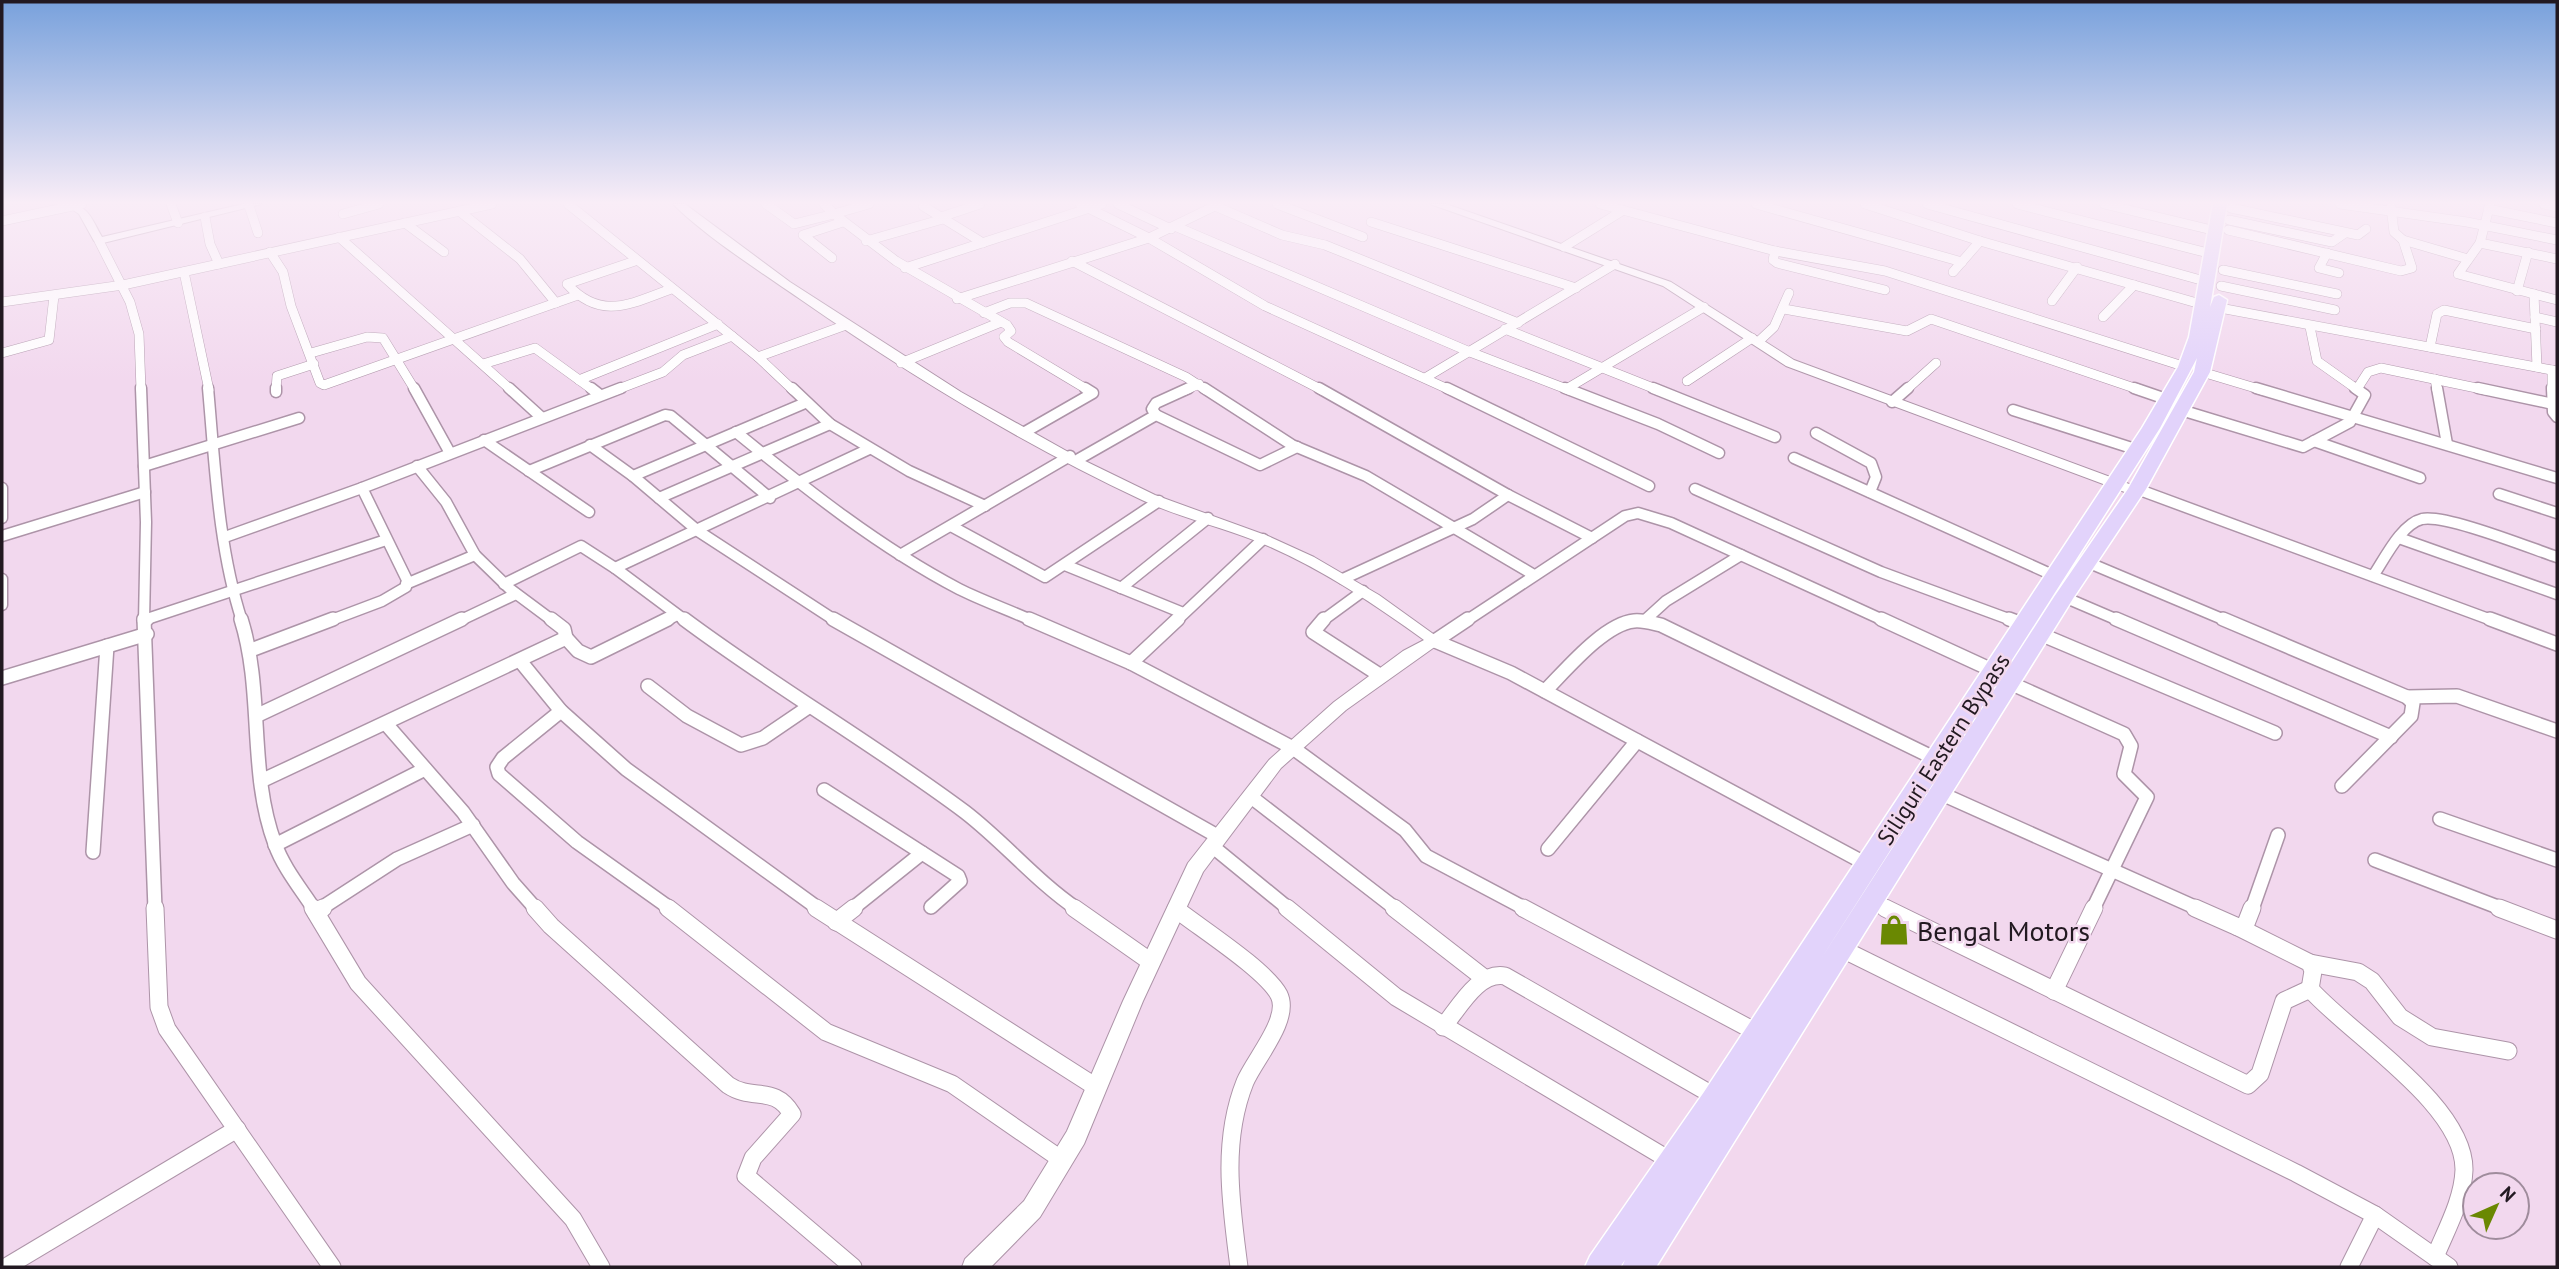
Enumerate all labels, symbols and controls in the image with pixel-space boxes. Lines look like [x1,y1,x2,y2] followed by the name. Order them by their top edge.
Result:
[1870,648,2016,850] street label: Siliguri Eastern Bypass
[1917,912,2090,949] place label: Bengal Motors
[1877,913,1911,947] shop icon: Bengal Motors
[2461,1171,2531,1241] north arrow
[2495,1181,2521,1207] text: N

